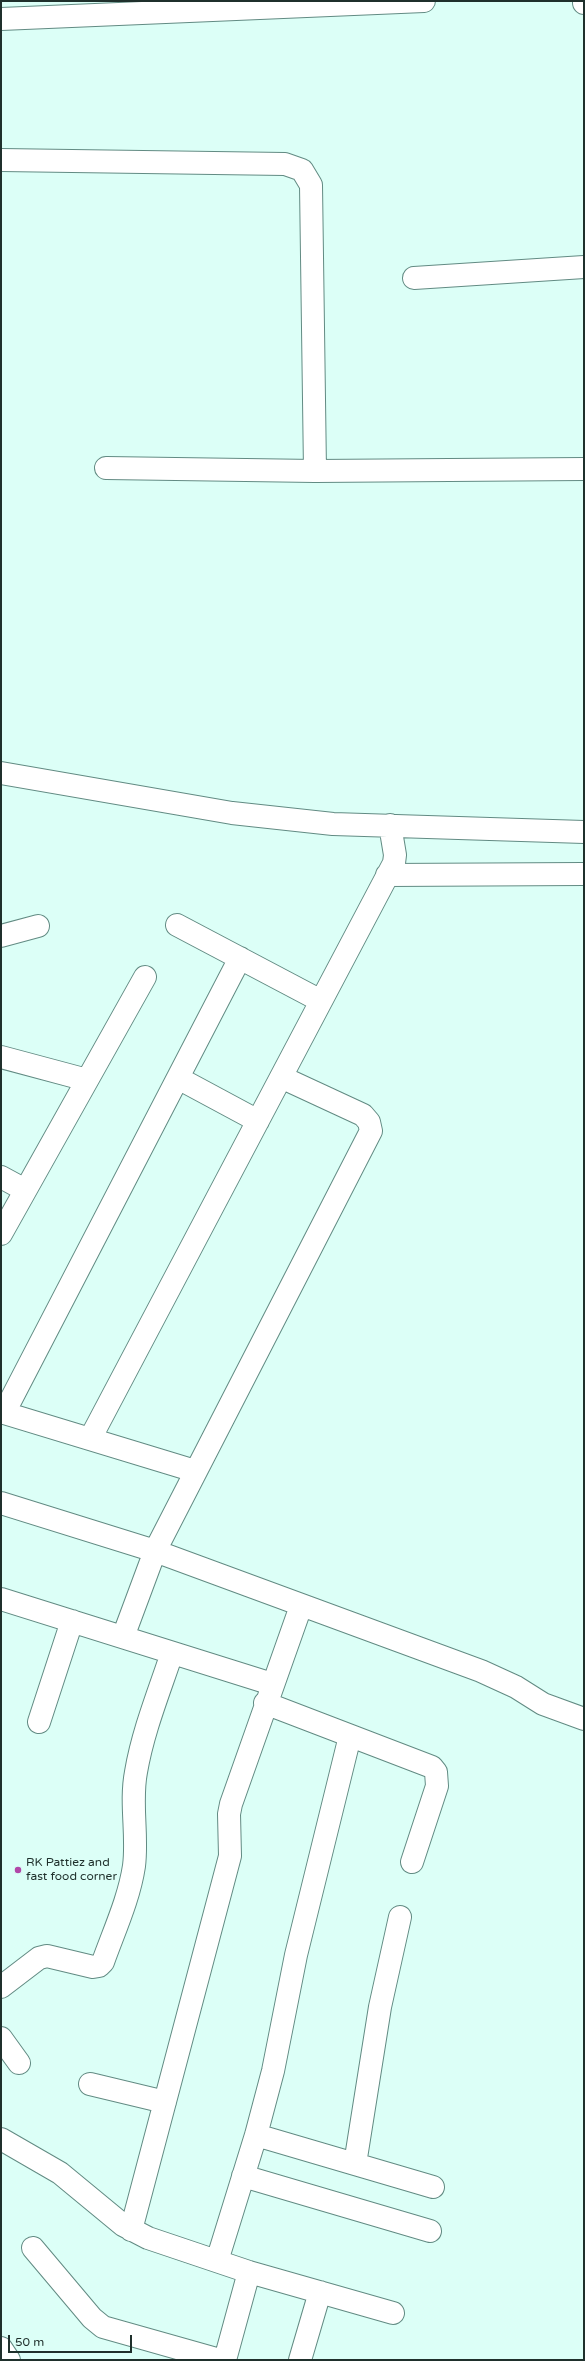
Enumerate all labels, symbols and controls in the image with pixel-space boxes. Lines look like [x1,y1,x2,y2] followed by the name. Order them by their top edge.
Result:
[26,1856,117,1884] place label: RK Pattiez and fast food corner
[13,1865,23,1875] marker: RK Pattiez and fast food corner
[10,2327,134,2353] scale bar
[15,2335,44,2349] text: 50 m

